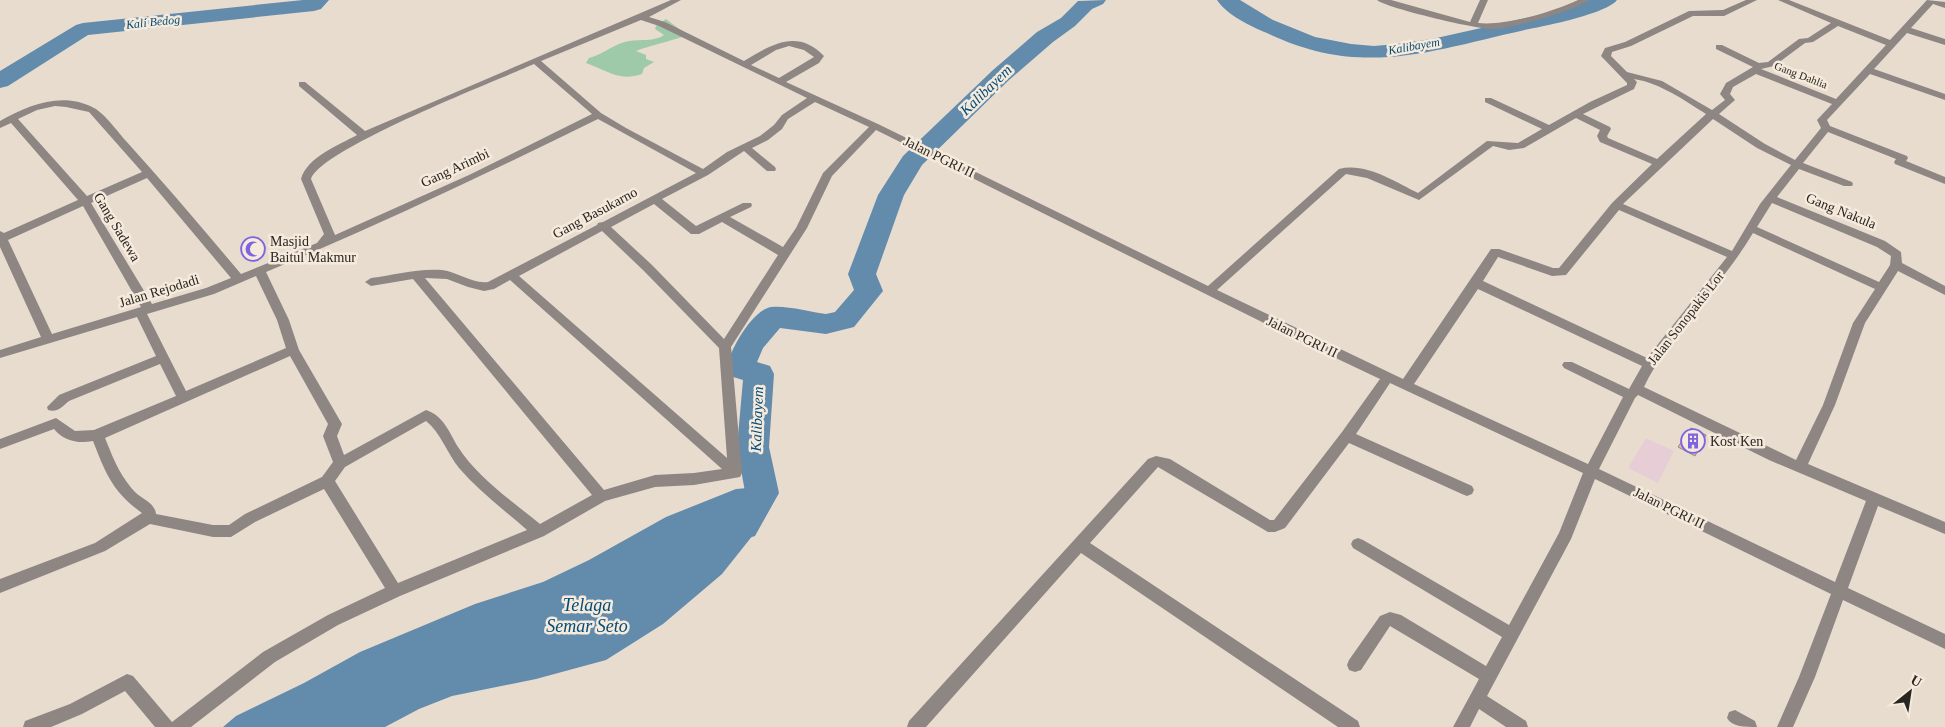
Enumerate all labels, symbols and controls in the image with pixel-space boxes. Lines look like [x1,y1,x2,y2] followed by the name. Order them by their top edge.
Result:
[124,12,181,32] water label: Kali Bedog
[1386,35,1441,58] water label: Kalibayem
[1773,59,1829,91] street label: Gang Dahlia
[956,62,1015,119] water label: Kalibayem
[901,133,977,181] street label: Jalan PGRI II
[419,146,492,190] street label: Gang Arimbi
[550,184,640,242] street label: Gang Basukarno
[91,190,144,265] street label: Gang Sadewa
[1804,190,1879,232] street label: Gang Nakula
[270,234,356,265] place label: Masjid Baitul Makmur
[240,236,266,262] mosque icon: Masjid Baitul Makmur
[1645,268,1727,368] street label: Jalan Sonopakis Lor
[117,272,201,310] street label: Jalan Rejodadi
[1264,313,1340,361] street label: Jalan PGRI II
[748,386,766,453] water label: Kalibayem
[1680,428,1706,454] building icon: Kost Ken
[1710,434,1763,449] place label: Kost Ken
[1631,484,1707,532] street label: Jalan PGRI II
[546,595,628,636] water label: Telaga Semar Seto
[1885,667,1935,717] north arrow
[1908,672,1924,690] text: U

